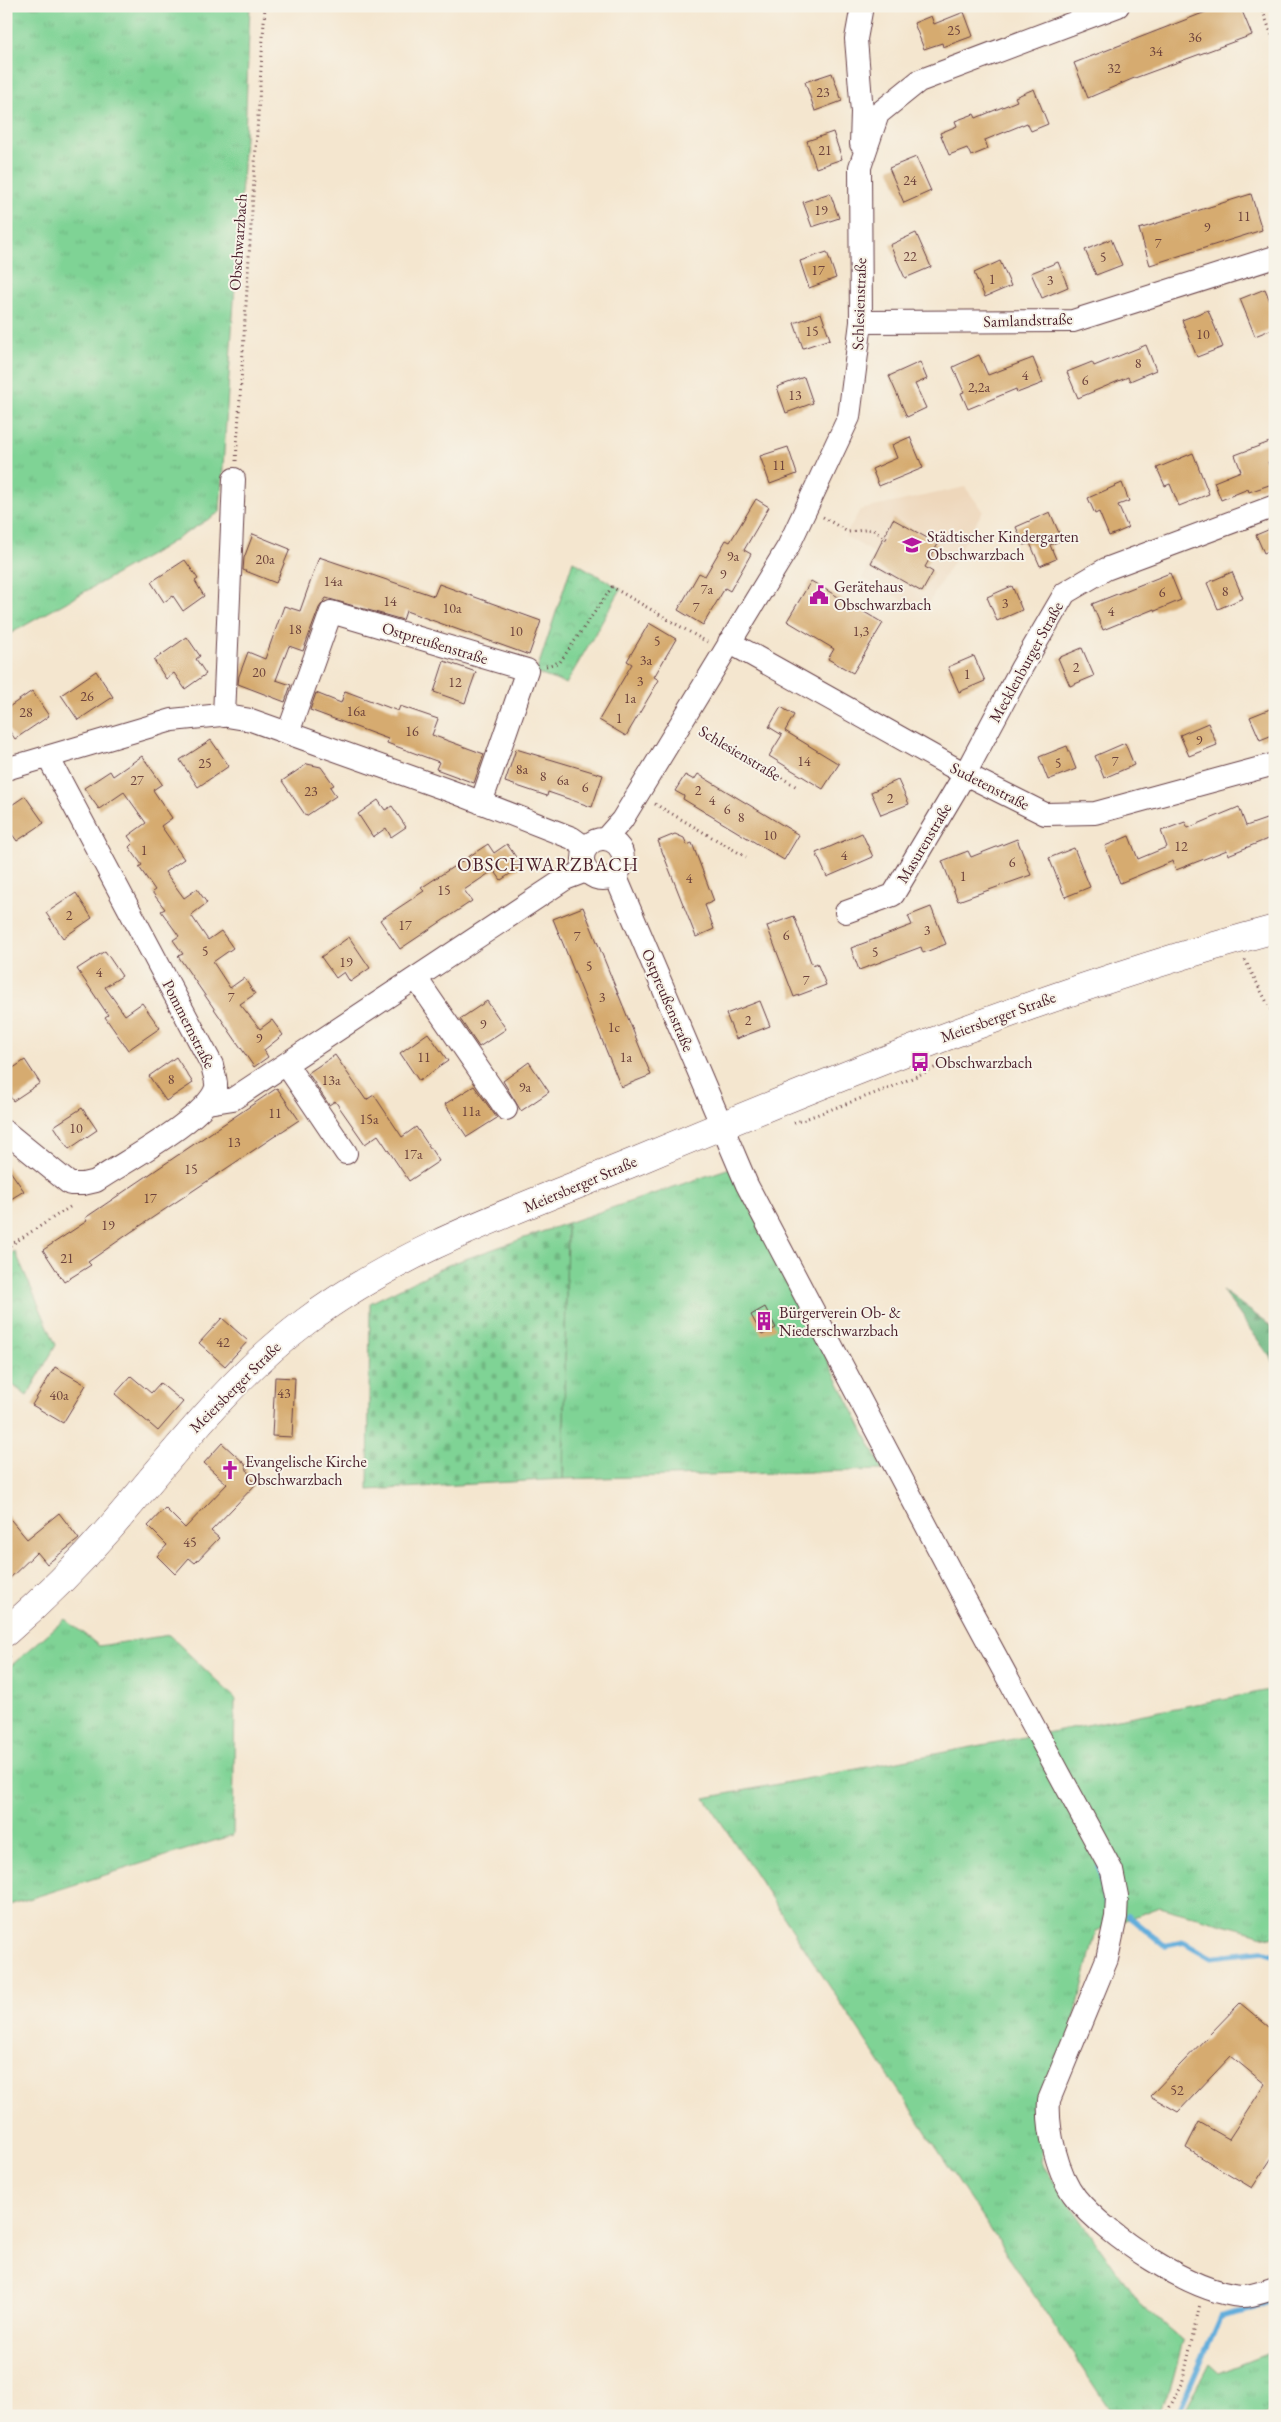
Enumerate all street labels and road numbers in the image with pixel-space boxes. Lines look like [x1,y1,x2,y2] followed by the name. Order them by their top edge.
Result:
[224,193,252,291] street label: Obschwarzbach
[847,258,871,350] street label: Schlesienstraße
[983,308,1073,332] street label: Samlandstraße
[984,598,1068,726] street label: Mecklenburger Straße
[379,617,491,669] street label: Ostpreußenstraße
[695,720,785,786] street label: Schlesienstraße
[947,757,1033,815] street label: Sudetenstraße
[892,799,956,887] street label: Masurenstraße
[637,945,699,1055] street label: Ostpreußenstraße
[158,976,220,1072] street label: Pommernstraße
[938,986,1058,1048] street label: Meiersberger Straße
[520,1151,640,1217] street label: Meiersberger Straße
[185,1337,285,1437] street label: Meiersberger Straße

